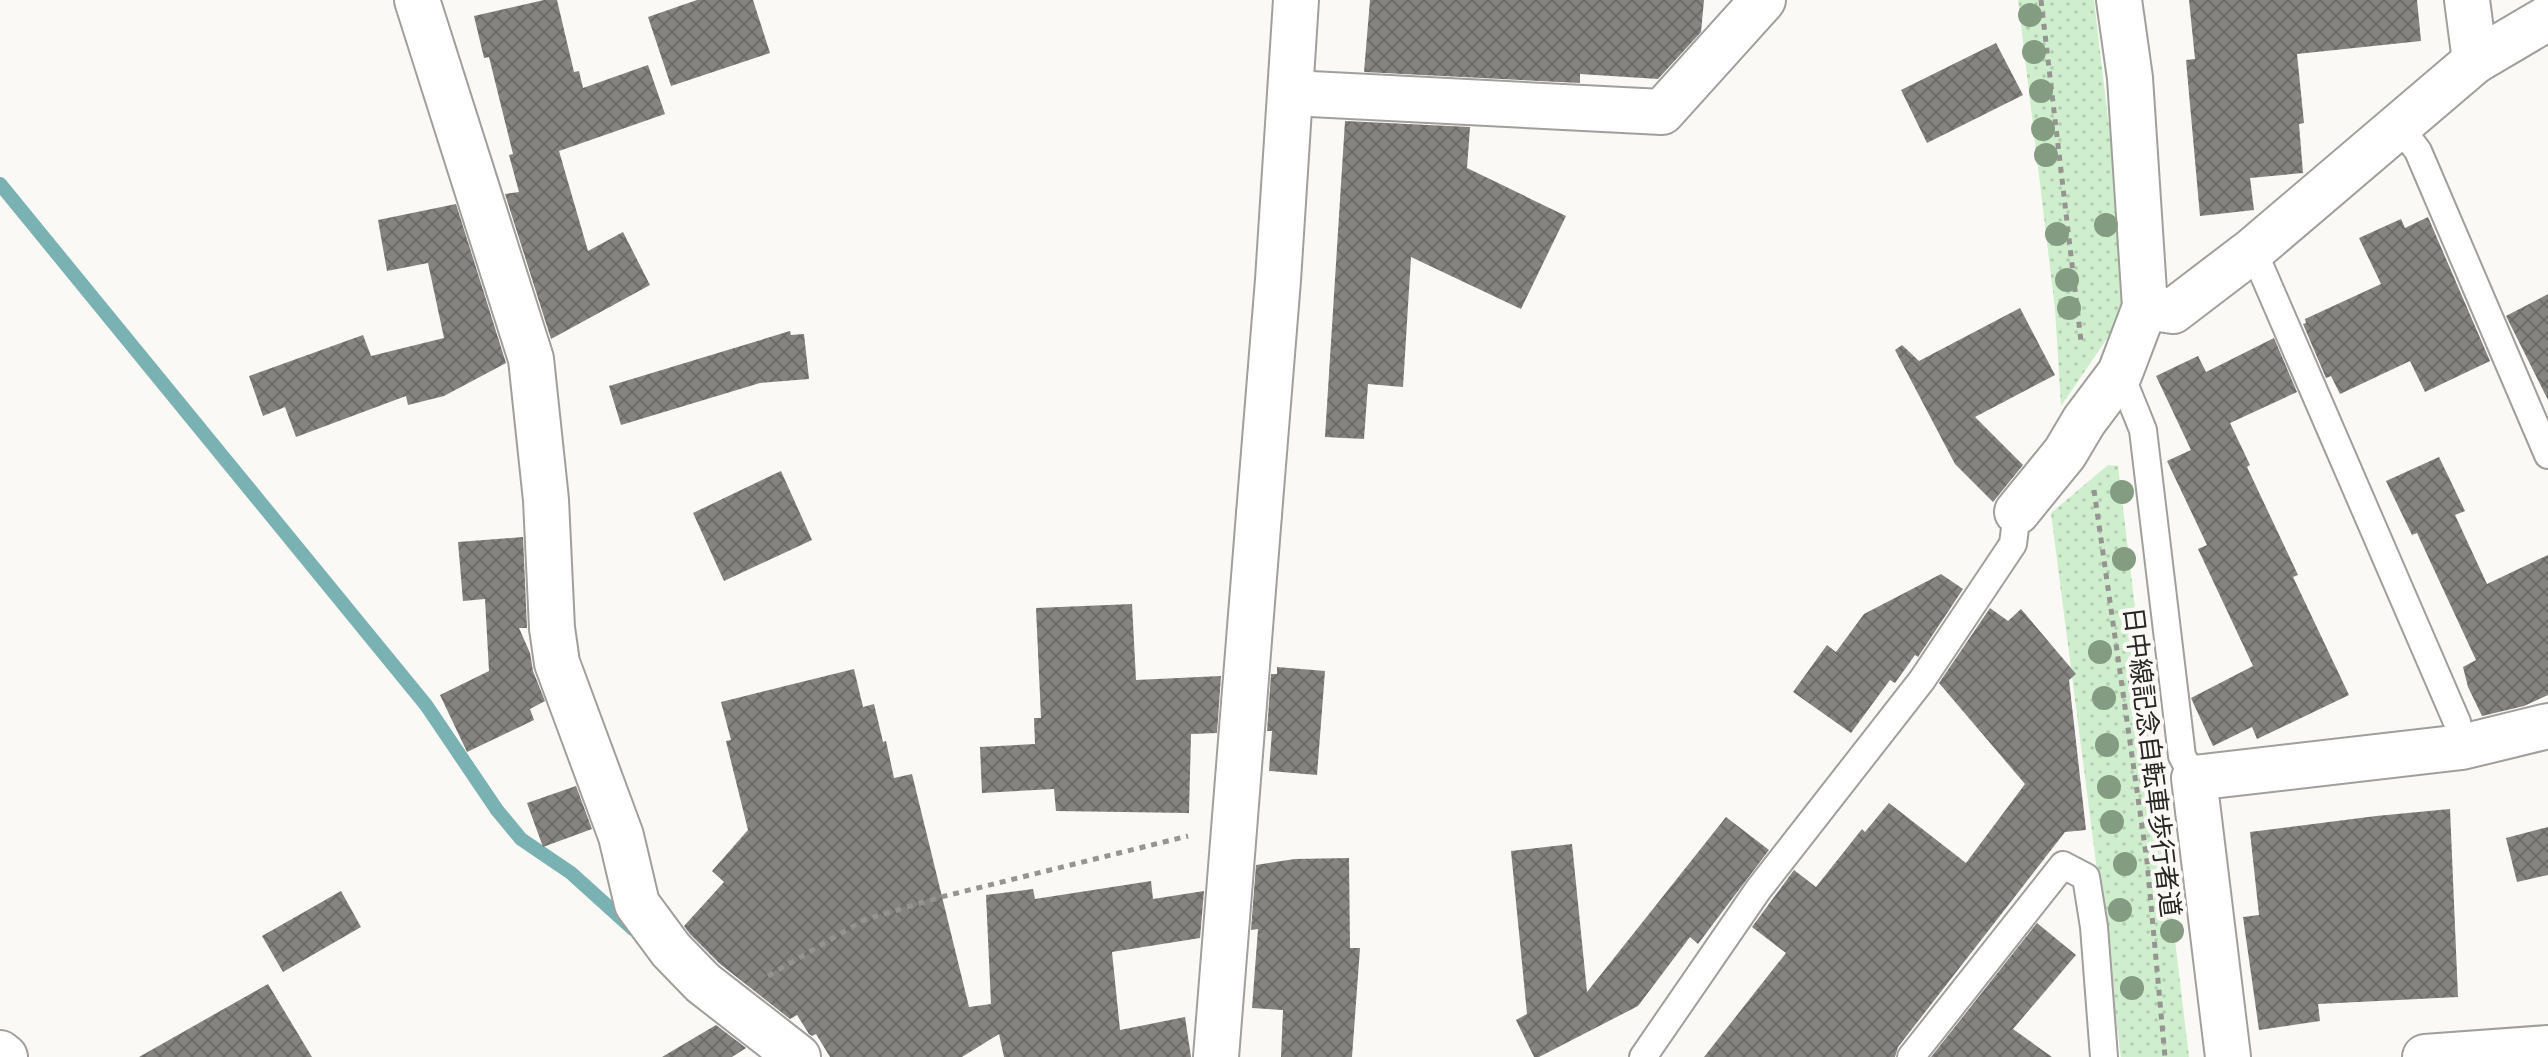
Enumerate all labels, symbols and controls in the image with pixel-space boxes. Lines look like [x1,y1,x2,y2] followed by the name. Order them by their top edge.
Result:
[2117,605,2187,919] street label: 日中線記念自転車歩行者道

